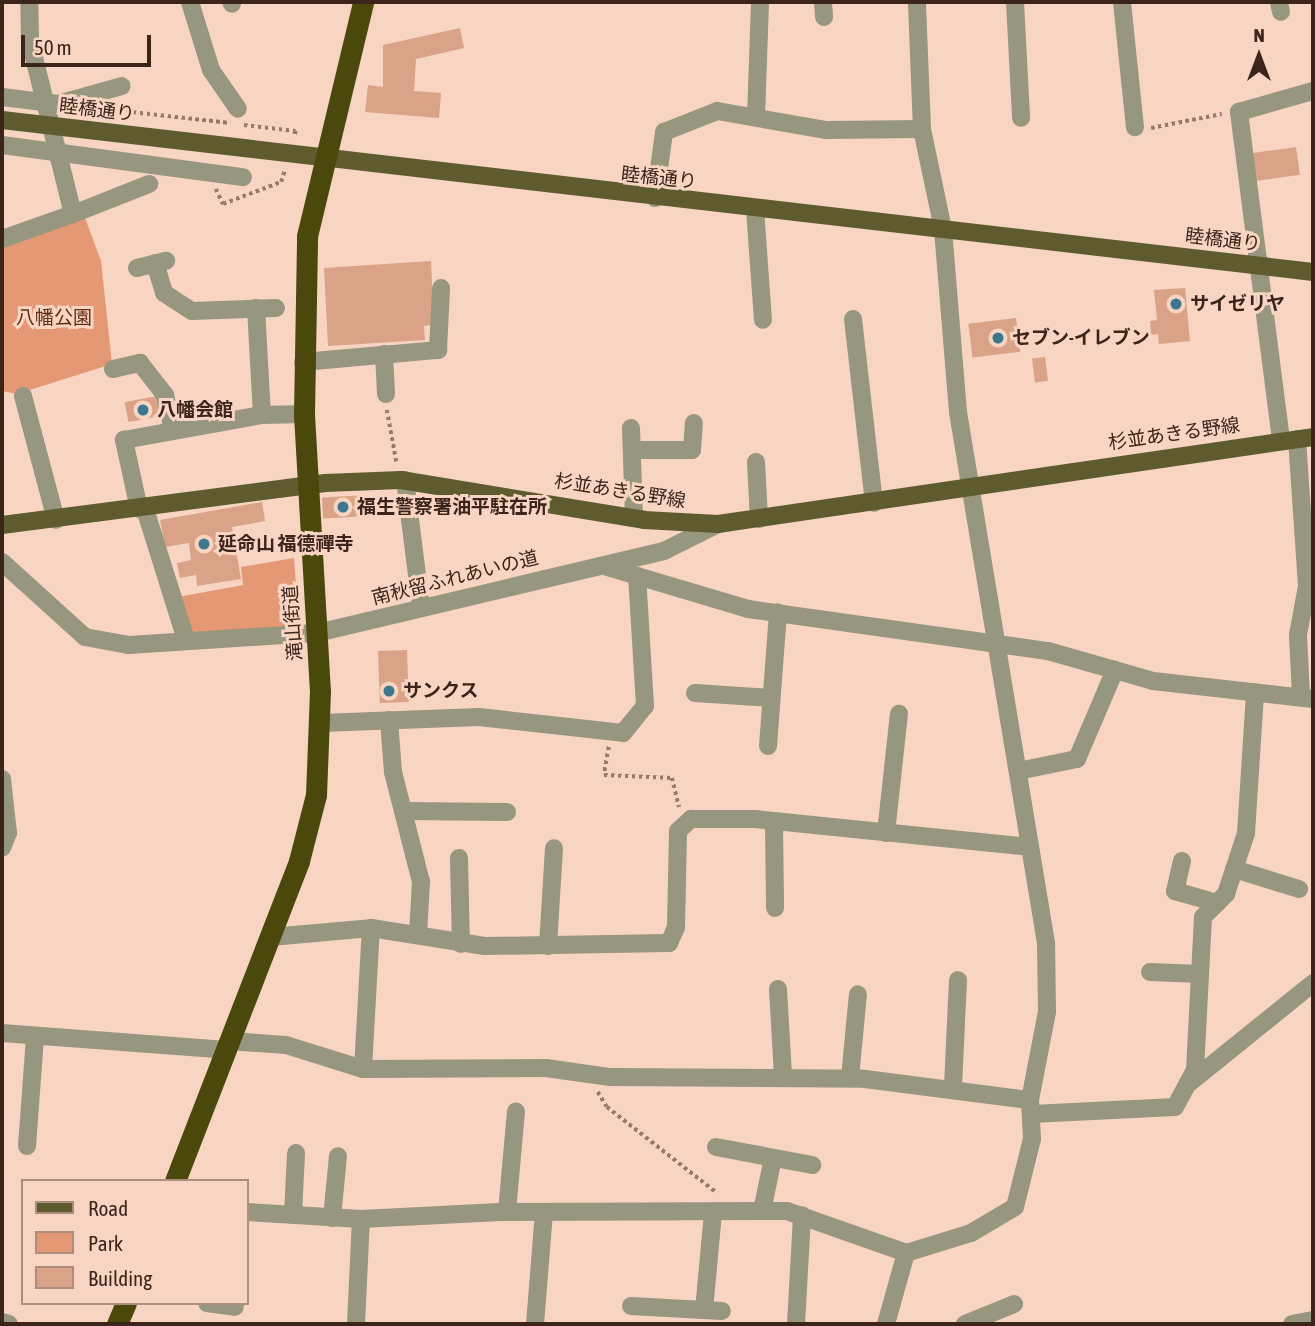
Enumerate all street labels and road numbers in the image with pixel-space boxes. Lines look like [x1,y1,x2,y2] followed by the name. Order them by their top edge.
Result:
[58,94,136,126] street label: 睦橋通り
[620,163,698,193] street label: 睦橋通り
[1184,224,1262,256] street label: 睦橋通り
[1107,413,1241,455] street label: 杉並あきる野線
[553,469,687,513] street label: 杉並あきる野線
[369,546,541,610] street label: 南秋留ふれあいの道
[279,584,307,662] street label: 滝山街道

